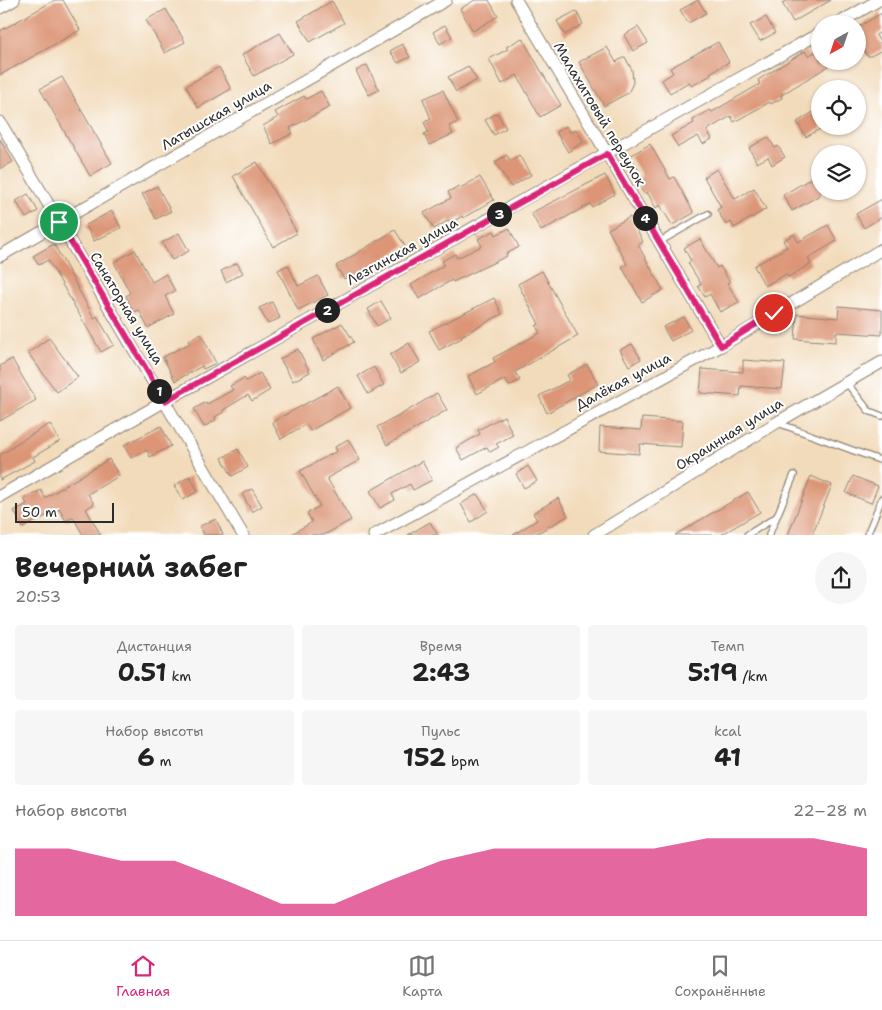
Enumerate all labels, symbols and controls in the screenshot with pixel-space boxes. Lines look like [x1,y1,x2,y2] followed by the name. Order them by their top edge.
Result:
[811,15,866,70] north arrow
[811,15,866,200] map controls
[550,39,650,190] street label: Малахитовый переулок
[158,76,275,154] street label: Латышская улица
[811,80,866,135] button: locate
[811,145,866,200] button: layers
[38,201,80,243] pin
[486,202,512,226] pin: 3
[495,205,504,223] text: 3
[632,206,658,230] pin: 4
[45,208,73,236] icon: arrive
[641,209,650,227] text: 4
[343,213,461,289] street label: Лезгинская улица
[86,248,168,368] street label: Санаторная улица
[753,292,795,334] pin
[314,298,340,322] pin: 2
[760,299,788,327] icon: check
[323,301,332,319] text: 2
[572,348,674,414] street label: Далёкая улица
[146,378,172,404] pin: 1
[156,382,163,400] text: 1
[672,394,786,474] street label: Окраинная улица
[15,500,114,523] scale bar
[22,503,57,521] text: 50 m
[15,548,247,586] text: Вечерний забег
[815,552,867,604] button: share
[15,586,61,607] text: 20:53
[117,637,192,655] text: Дистанция
[420,637,462,655] text: Время
[711,637,745,655] text: Темп
[117,655,167,689] text: 0.51
[412,655,470,689] text: 2:43
[688,655,738,689] text: 5:19
[167,667,191,685] text: km
[738,667,768,685] text: /km
[105,722,203,740] text: Набор высоты
[421,722,461,740] text: Пульс
[714,722,741,740] text: kcal
[137,740,155,774] text: 6
[403,740,446,774] text: 152
[714,740,741,774] text: 41
[155,752,172,770] text: m
[446,752,479,770] text: bpm
[15,800,127,821] text: Набор высоты
[793,800,867,821] text: 22–28 m
[116,952,170,1000] tab: Главная
[402,952,442,1000] tab: Карта
[674,952,766,1000] tab: Сохранённые

